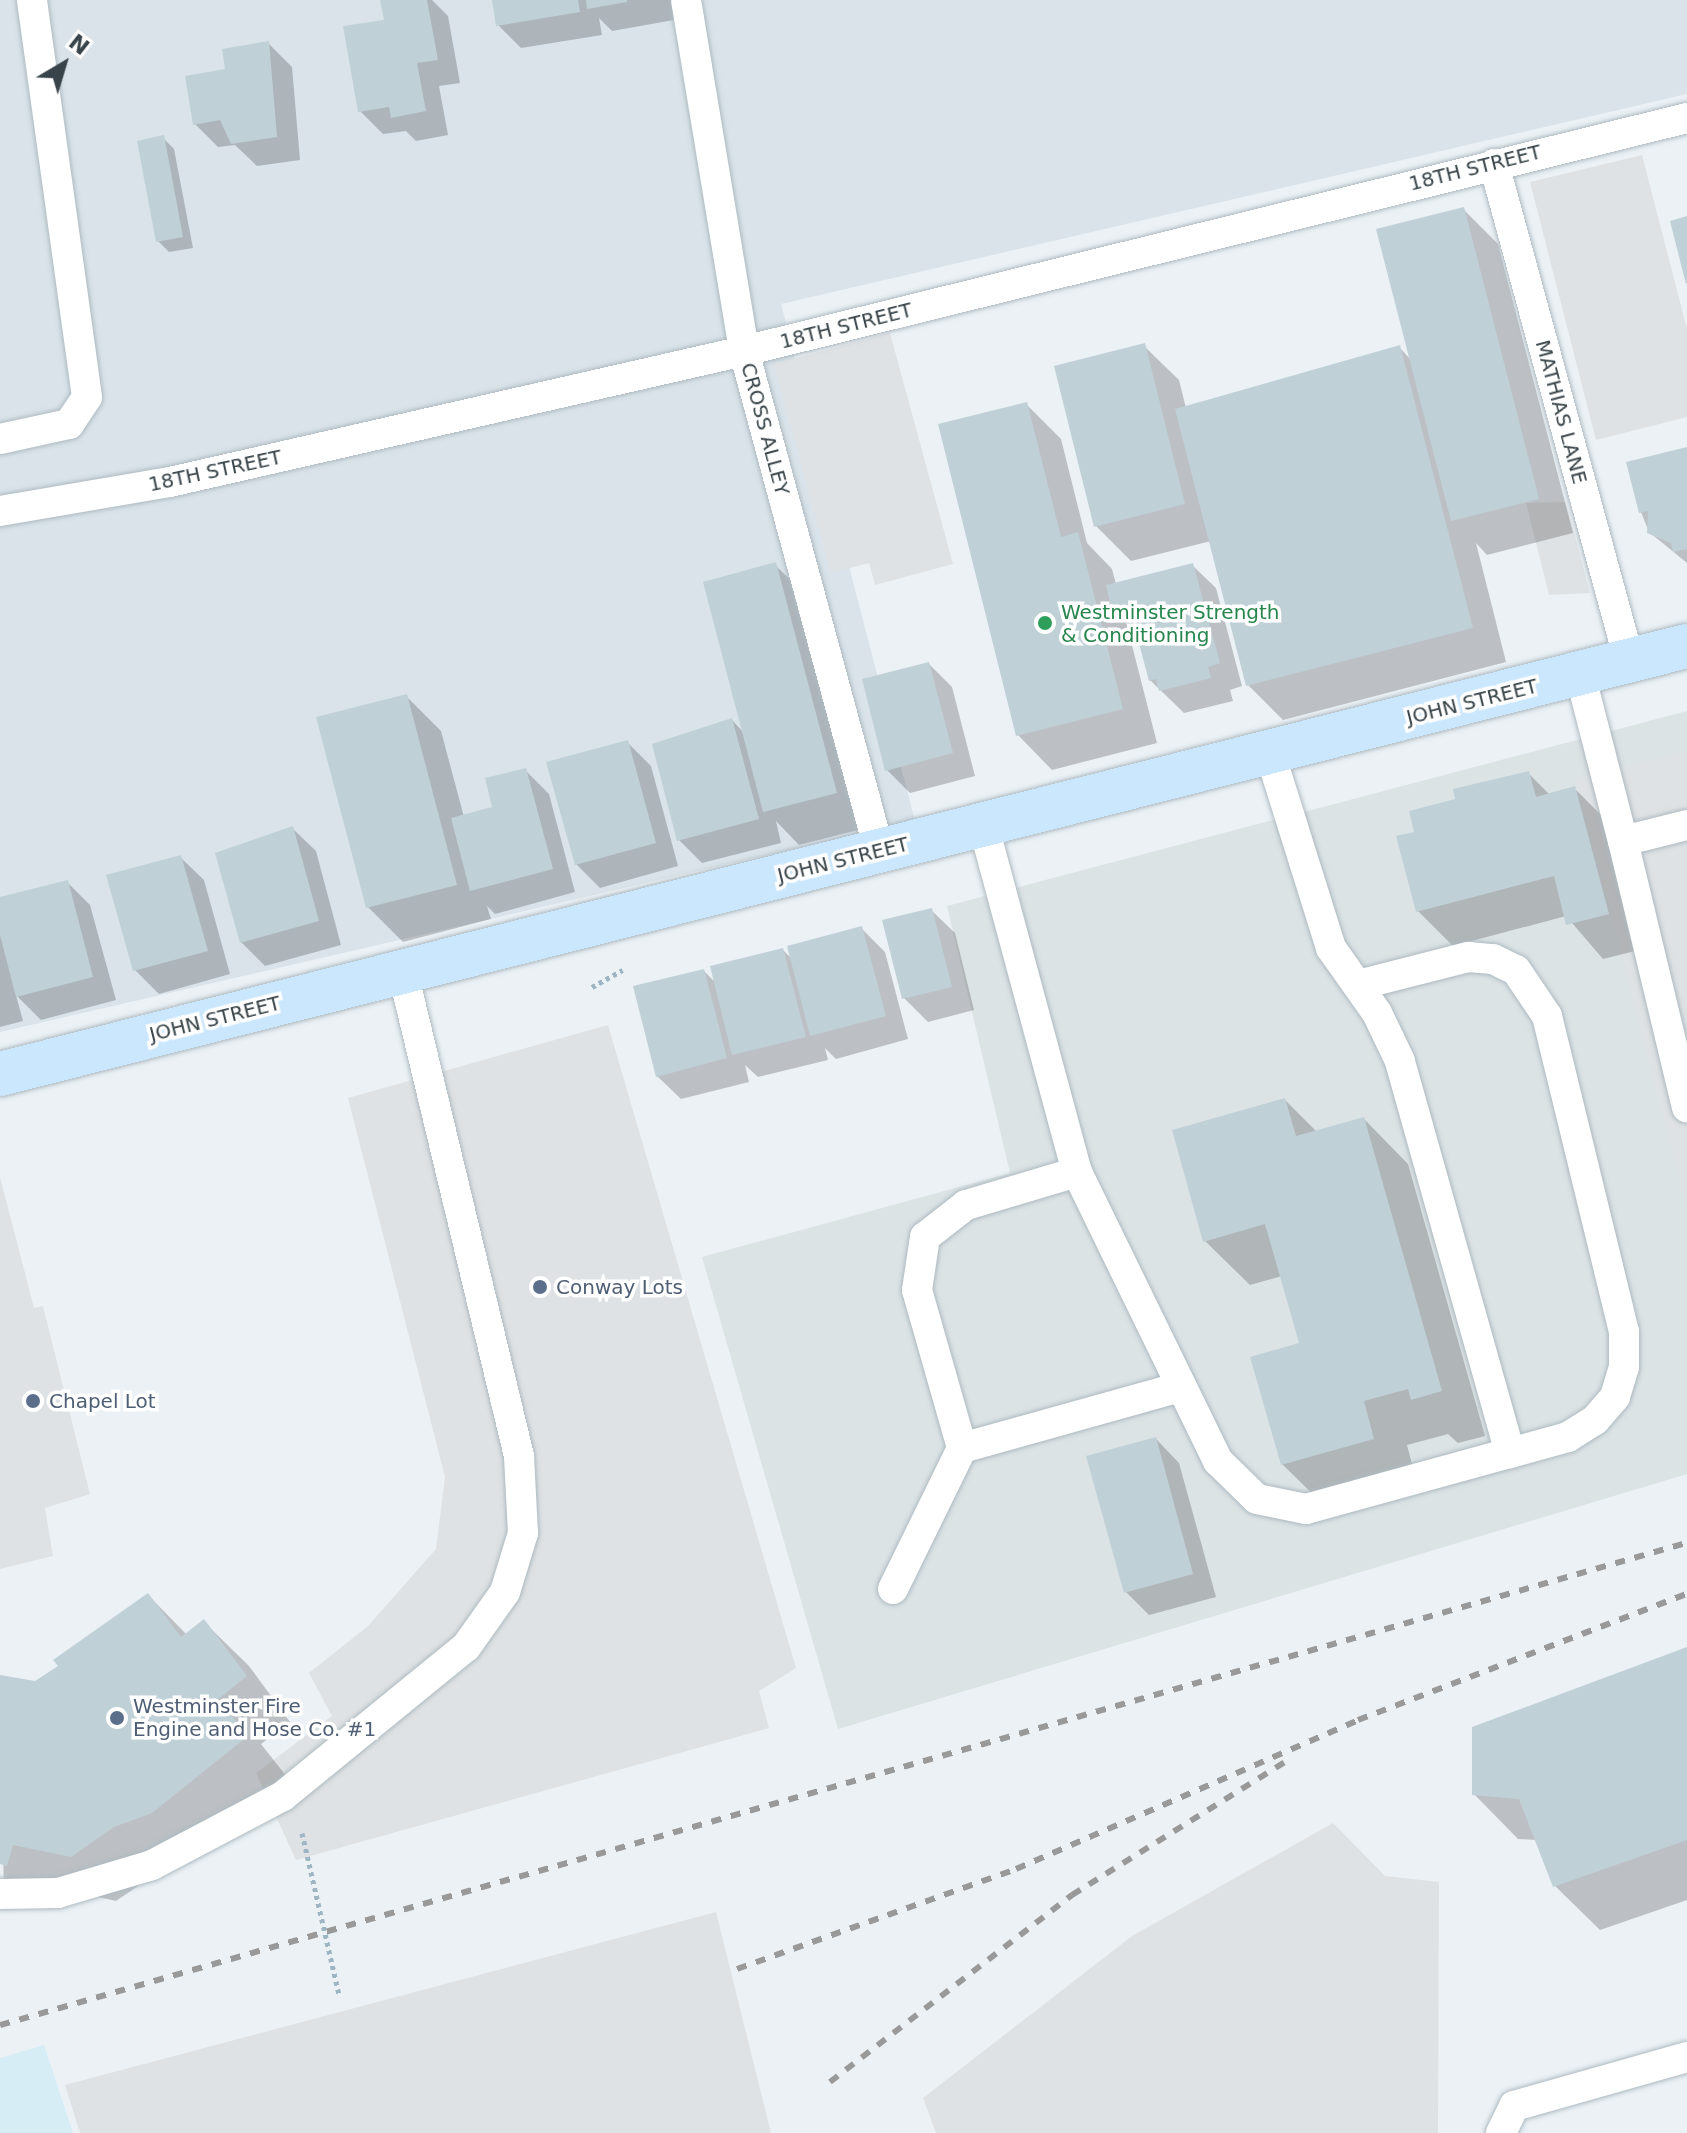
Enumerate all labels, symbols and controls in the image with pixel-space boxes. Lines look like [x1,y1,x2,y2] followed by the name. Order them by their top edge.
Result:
[24,24,104,104] north arrow
[64,29,94,60] text: N
[1406,140,1544,196] street label: 18TH STREET
[777,298,915,354] street label: 18TH STREET
[1530,337,1592,487] street label: MATHIAS LANE
[736,360,794,498] street label: CROSS ALLEY
[146,445,284,497] street label: 18TH STREET
[1061,600,1280,647] place label: Westminster Strength & Conditioning
[1036,614,1054,632] marker: Westminster Strength & Conditioning
[1404,674,1540,730] street label: JOHN STREET
[775,832,911,888] street label: JOHN STREET
[147,991,283,1047] street label: JOHN STREET
[556,1275,683,1299] place label: Conway Lots
[531,1278,549,1296] marker: Conway Lots
[49,1389,156,1413] place label: Chapel Lot
[24,1392,42,1410] marker: Chapel Lot
[133,1694,376,1741] place label: Westminster Fire Engine and Hose Co. #1
[108,1709,126,1727] marker: Westminster Fire Engine and Hose Co. #1

